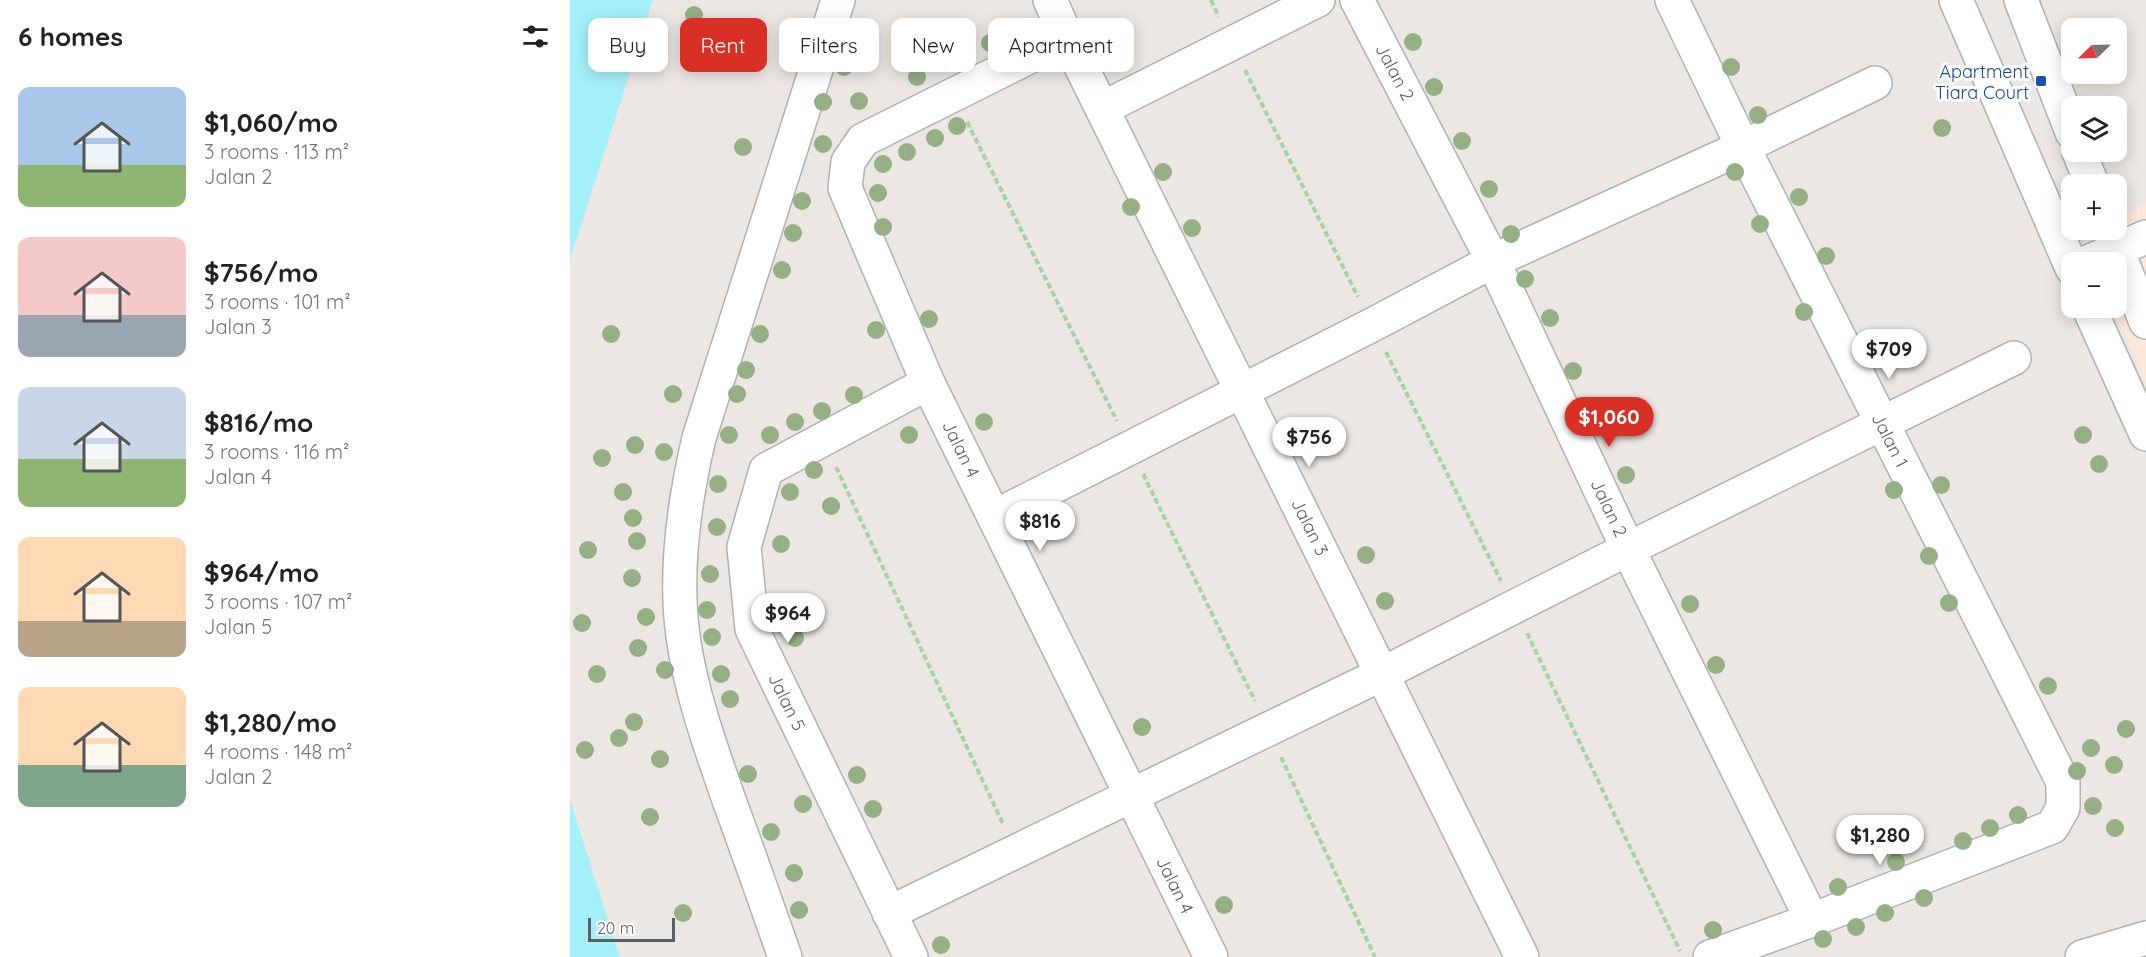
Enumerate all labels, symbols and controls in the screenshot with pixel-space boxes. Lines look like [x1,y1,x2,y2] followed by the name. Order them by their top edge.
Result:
[588,18,668,72] chip: Buy
[680,18,767,72] chip: Rent
[779,18,879,72] chip: Filters
[891,18,976,72] chip: New
[988,18,1134,72] chip: Apartment
[2061,18,2127,84] north arrow
[2061,18,2127,318] map controls
[18,20,123,53] text: 6 homes
[519,20,552,53] icon: filters
[1370,39,1420,105] street label: Jalan 2
[1935,60,2029,104] place label: Apartment Tiara Court
[2034,74,2048,88] marker: Apartment Tiara Court
[2061,96,2127,162] button: layers
[204,106,338,139] text: $1,060/mo
[66,111,138,183] icon: home
[204,139,349,164] text: 3 rooms · 113 m²
[204,164,272,189] text: Jalan 2
[2061,174,2127,240] button: +
[2061,252,2127,318] button: −
[204,256,318,289] text: $756/mo
[66,261,138,333] icon: home
[204,289,351,314] text: 3 rooms · 101 m²
[204,314,272,339] text: Jalan 3
[1853,329,1925,380] pin: $709
[1866,336,1912,361] text: $709
[1560,397,1658,448] pin: $1,060
[1579,404,1639,429] text: $1,060
[204,406,313,439] text: $816/mo
[1867,409,1913,471] street label: Jalan 1
[66,411,138,483] icon: home
[937,417,985,481] street label: Jalan 4
[1273,417,1345,468] pin: $756
[1286,424,1332,449] text: $756
[204,439,349,464] text: 3 rooms · 116 m²
[204,464,272,489] text: Jalan 4
[1586,475,1632,541] street label: Jalan 2
[1286,495,1334,559] street label: Jalan 3
[1004,501,1076,552] pin: $816
[1019,508,1061,533] text: $816
[204,556,319,589] text: $964/mo
[66,561,138,633] icon: home
[204,589,352,614] text: 3 rooms · 107 m²
[752,593,824,644] pin: $964
[765,600,811,625] text: $964
[204,614,272,639] text: Jalan 5
[763,669,811,735] street label: Jalan 5
[204,706,337,739] text: $1,280/mo
[66,711,138,783] icon: home
[204,739,352,764] text: 4 rooms · 148 m²
[204,764,272,789] text: Jalan 2
[1831,815,1929,866] pin: $1,280
[1850,822,1910,847] text: $1,280
[1151,853,1199,917] street label: Jalan 4
[588,915,675,942] scale bar
[597,918,634,938] text: 20 m

